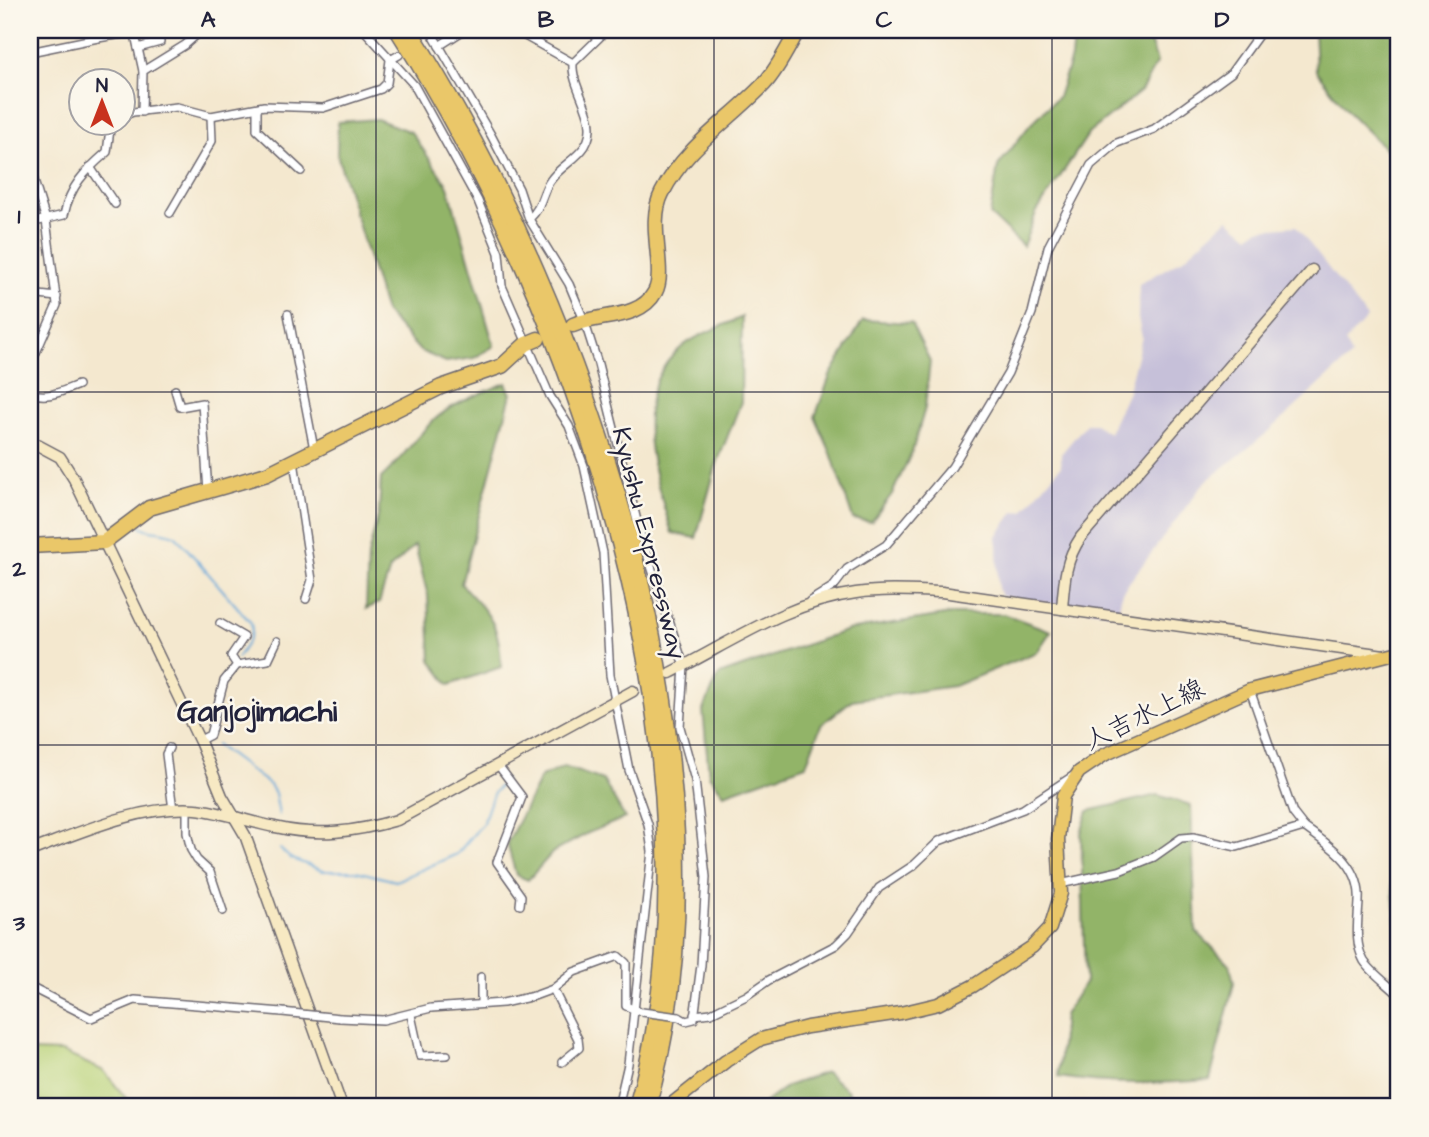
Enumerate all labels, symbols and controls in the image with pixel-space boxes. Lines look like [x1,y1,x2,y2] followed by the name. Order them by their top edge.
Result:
[201,4,216,36] text: A
[538,4,555,36] text: B
[876,4,893,36] text: C
[1215,4,1230,36] text: D
[66,66,136,136] north arrow
[96,73,108,100] text: N
[18,200,21,232] text: 1
[601,423,695,663] street label: Kyushu Expressway
[11,553,26,585] text: 2
[1078,670,1211,760] street label: 人吉水上線
[177,691,338,733] district label: Ganjojimachi
[12,907,25,939] text: 3

